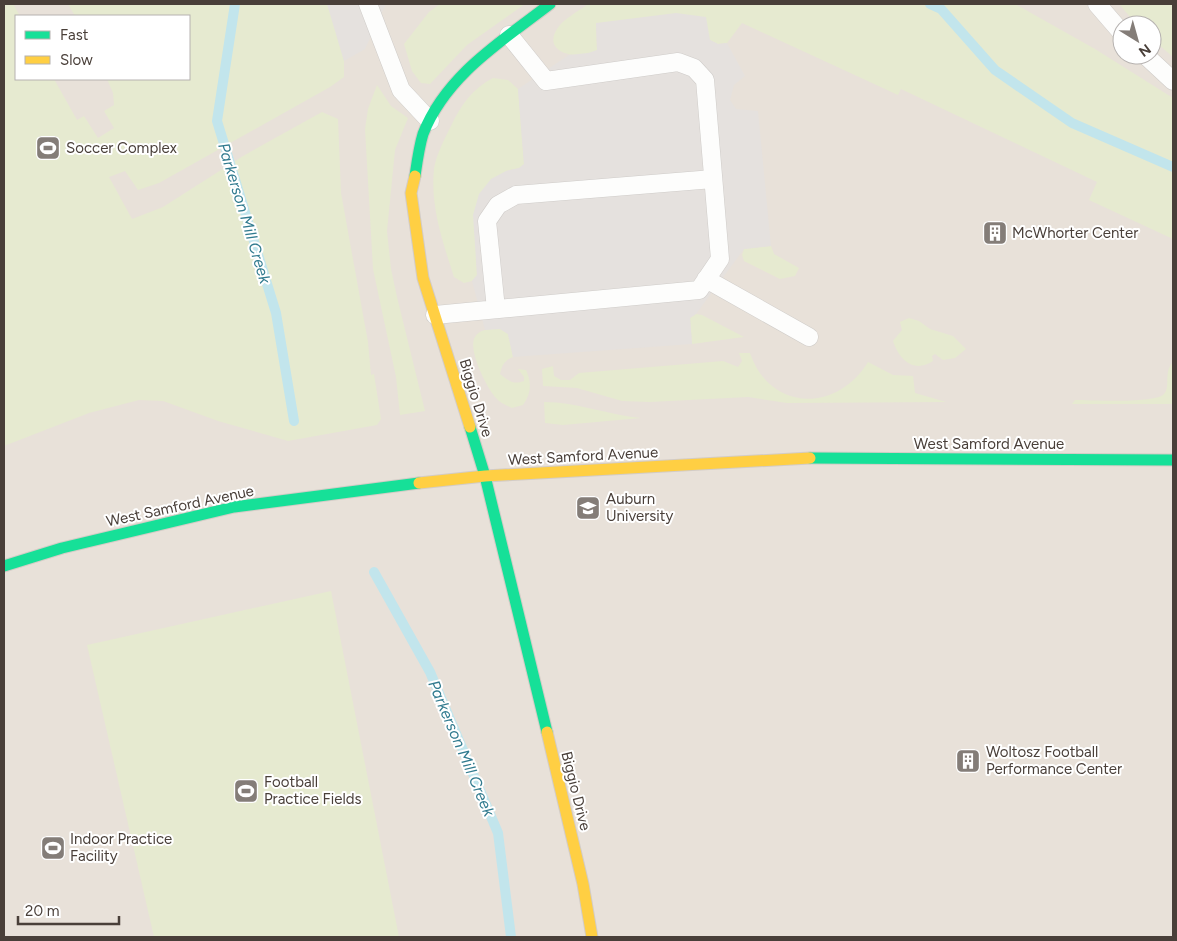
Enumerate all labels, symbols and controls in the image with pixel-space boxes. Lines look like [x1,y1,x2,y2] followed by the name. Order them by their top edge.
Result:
[15,15,190,80] legend
[1112,15,1162,65] north arrow
[60,26,89,44] text: Fast
[1135,40,1154,60] text: N
[60,51,93,69] text: Slow
[35,135,61,161] sports icon: Soccer Complex
[66,139,177,157] place label: Soccer Complex
[214,141,275,287] water label: Parkerson Mill Creek
[982,220,1008,246] building icon: McWhorter Center
[1012,224,1138,242] place label: McWhorter Center
[456,357,496,439] street label: Biggio Drive
[914,435,1064,453] street label: West Samford Avenue
[507,443,659,469] street label: West Samford Avenue
[105,482,255,530] street label: West Samford Avenue
[606,490,673,525] place label: Auburn University
[575,495,601,521] school or university icon: Auburn University
[424,677,499,820] water label: Parkerson Mill Creek
[986,743,1122,778] place label: Woltosz Football Performance Center
[955,748,981,774] building icon: Woltosz Football Performance Center
[557,750,595,832] street label: Biggio Drive
[264,773,362,808] place label: Football Practice Fields
[233,778,259,804] sports icon: Football Practice Fields
[70,830,172,865] place label: Indoor Practice Facility
[40,835,66,861] sports icon: Indoor Practice Facility
[18,894,119,926] scale bar
[25,902,59,920] text: 20 m

